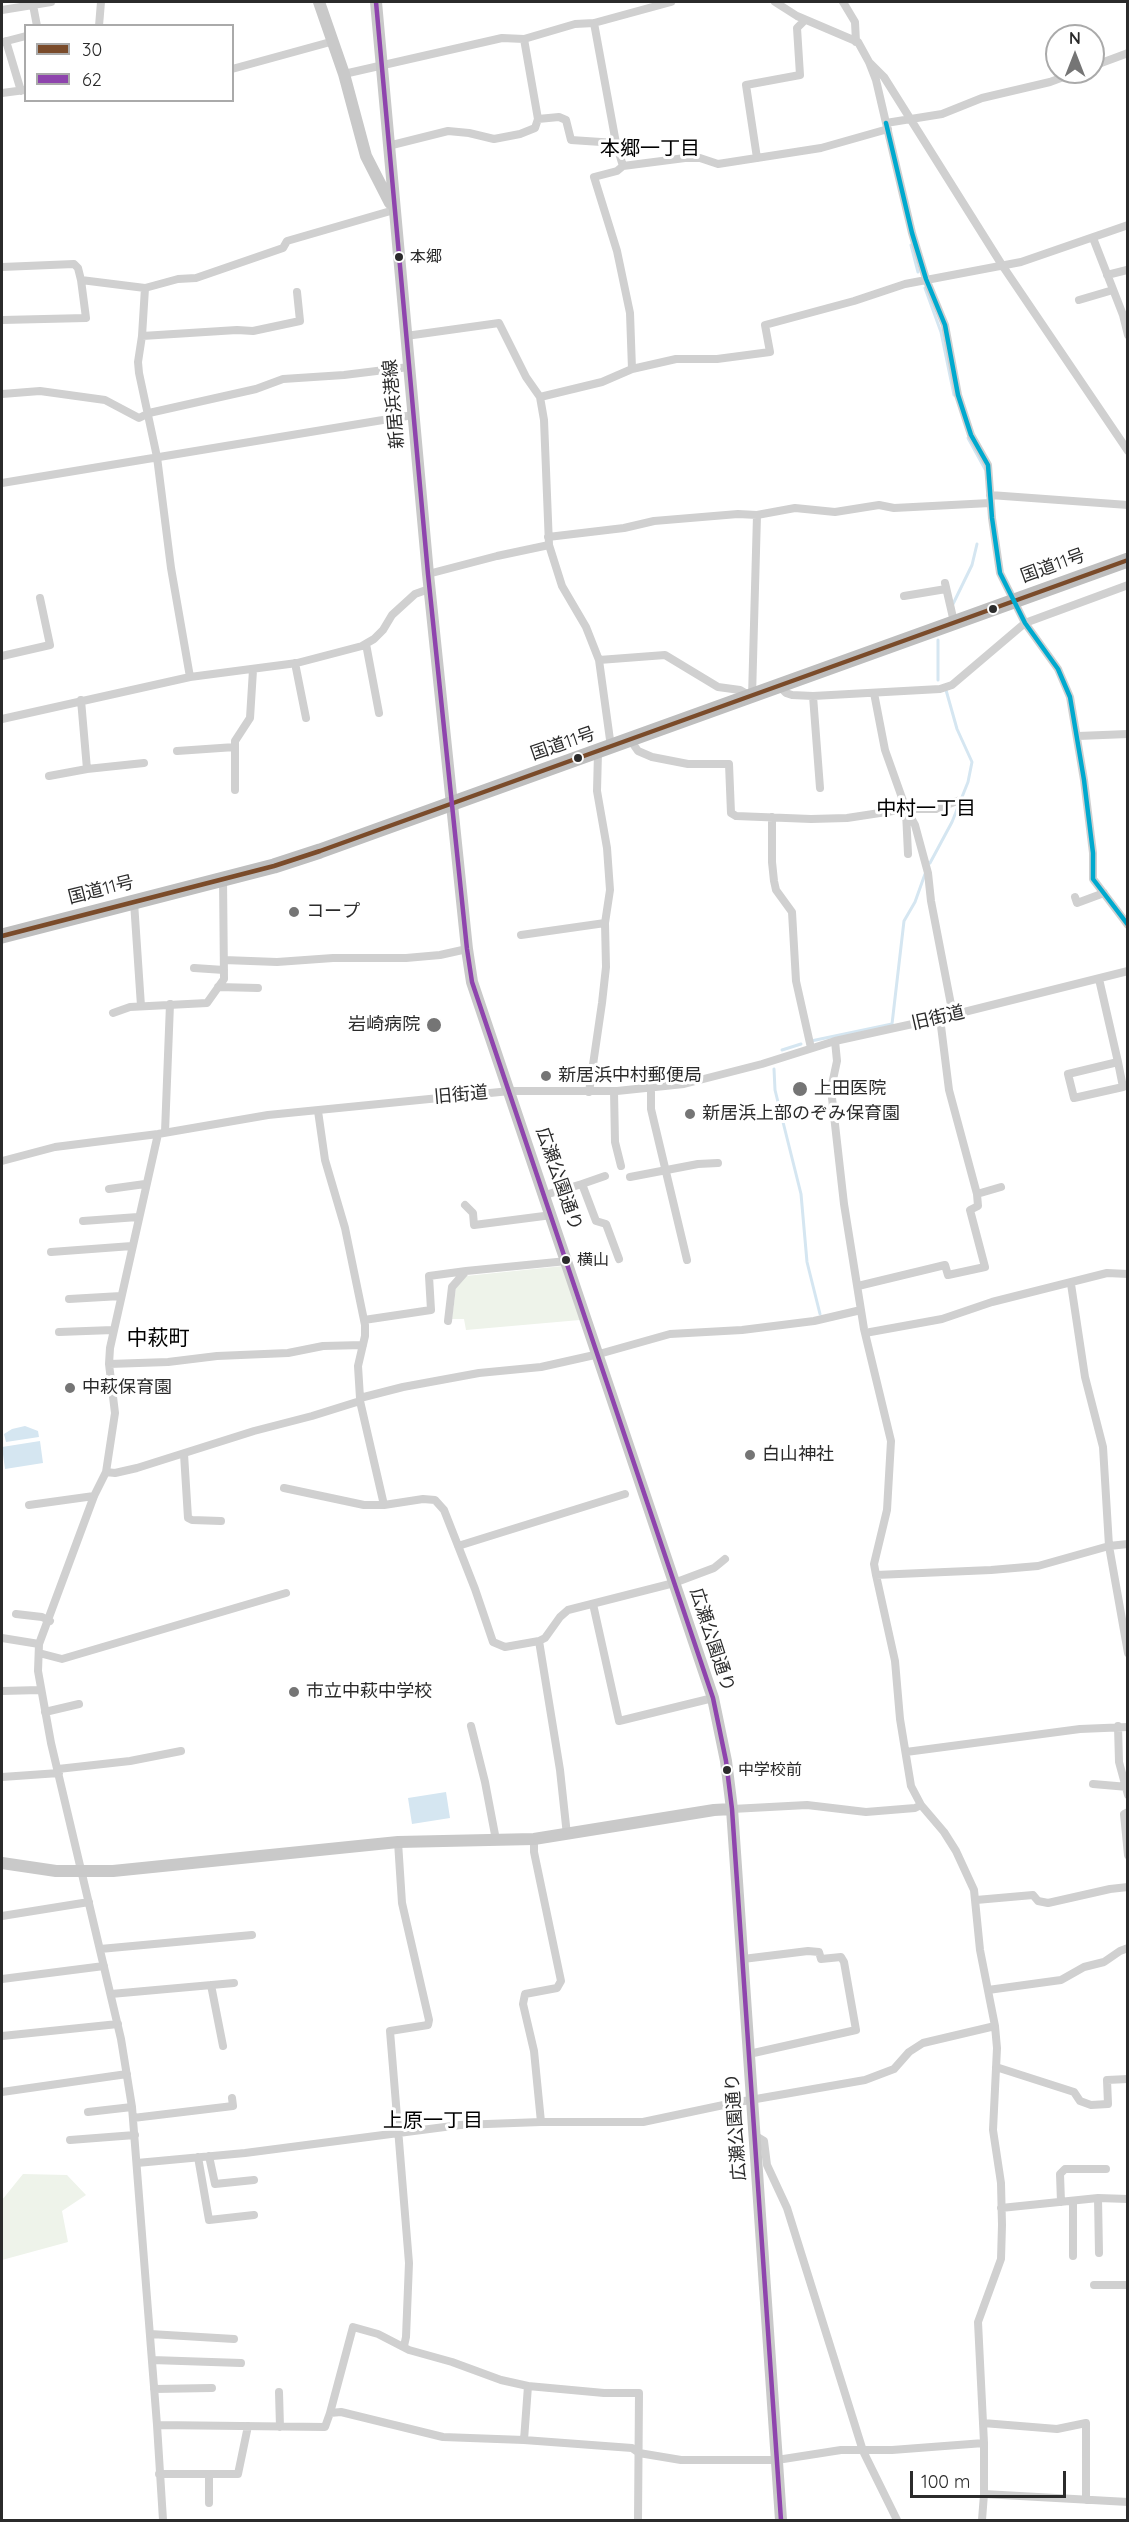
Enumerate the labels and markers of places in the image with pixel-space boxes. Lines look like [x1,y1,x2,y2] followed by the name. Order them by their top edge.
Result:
[410,247,442,267] place label: 本郷
[393,251,405,263] marker: 本郷
[987,603,999,615] unlabelled marker
[572,752,584,764] unlabelled marker
[306,901,360,923] place label: コープ
[287,905,301,919] marker: コープ
[348,1014,420,1036] place label: 岩崎病院
[425,1016,443,1034] marker: 岩崎病院
[558,1065,702,1087] place label: 新居浜中村郵便局
[539,1069,553,1083] marker: 新居浜中村郵便局
[814,1078,886,1100] place label: 上田医院
[791,1080,809,1098] marker: 上田医院
[702,1103,900,1125] place label: 新居浜上部のぞみ保育園
[683,1107,697,1121] marker: 新居浜上部のぞみ保育園
[577,1250,609,1270] place label: 横山
[560,1254,572,1266] marker: 横山
[82,1377,172,1399] place label: 中萩保育園
[63,1381,77,1395] marker: 中萩保育園
[762,1444,834,1466] place label: 白山神社
[743,1448,757,1462] marker: 白山神社
[306,1681,432,1703] place label: 市立中萩中学校
[287,1685,301,1699] marker: 市立中萩中学校
[738,1760,802,1780] place label: 中学校前
[721,1764,733,1776] marker: 中学校前

